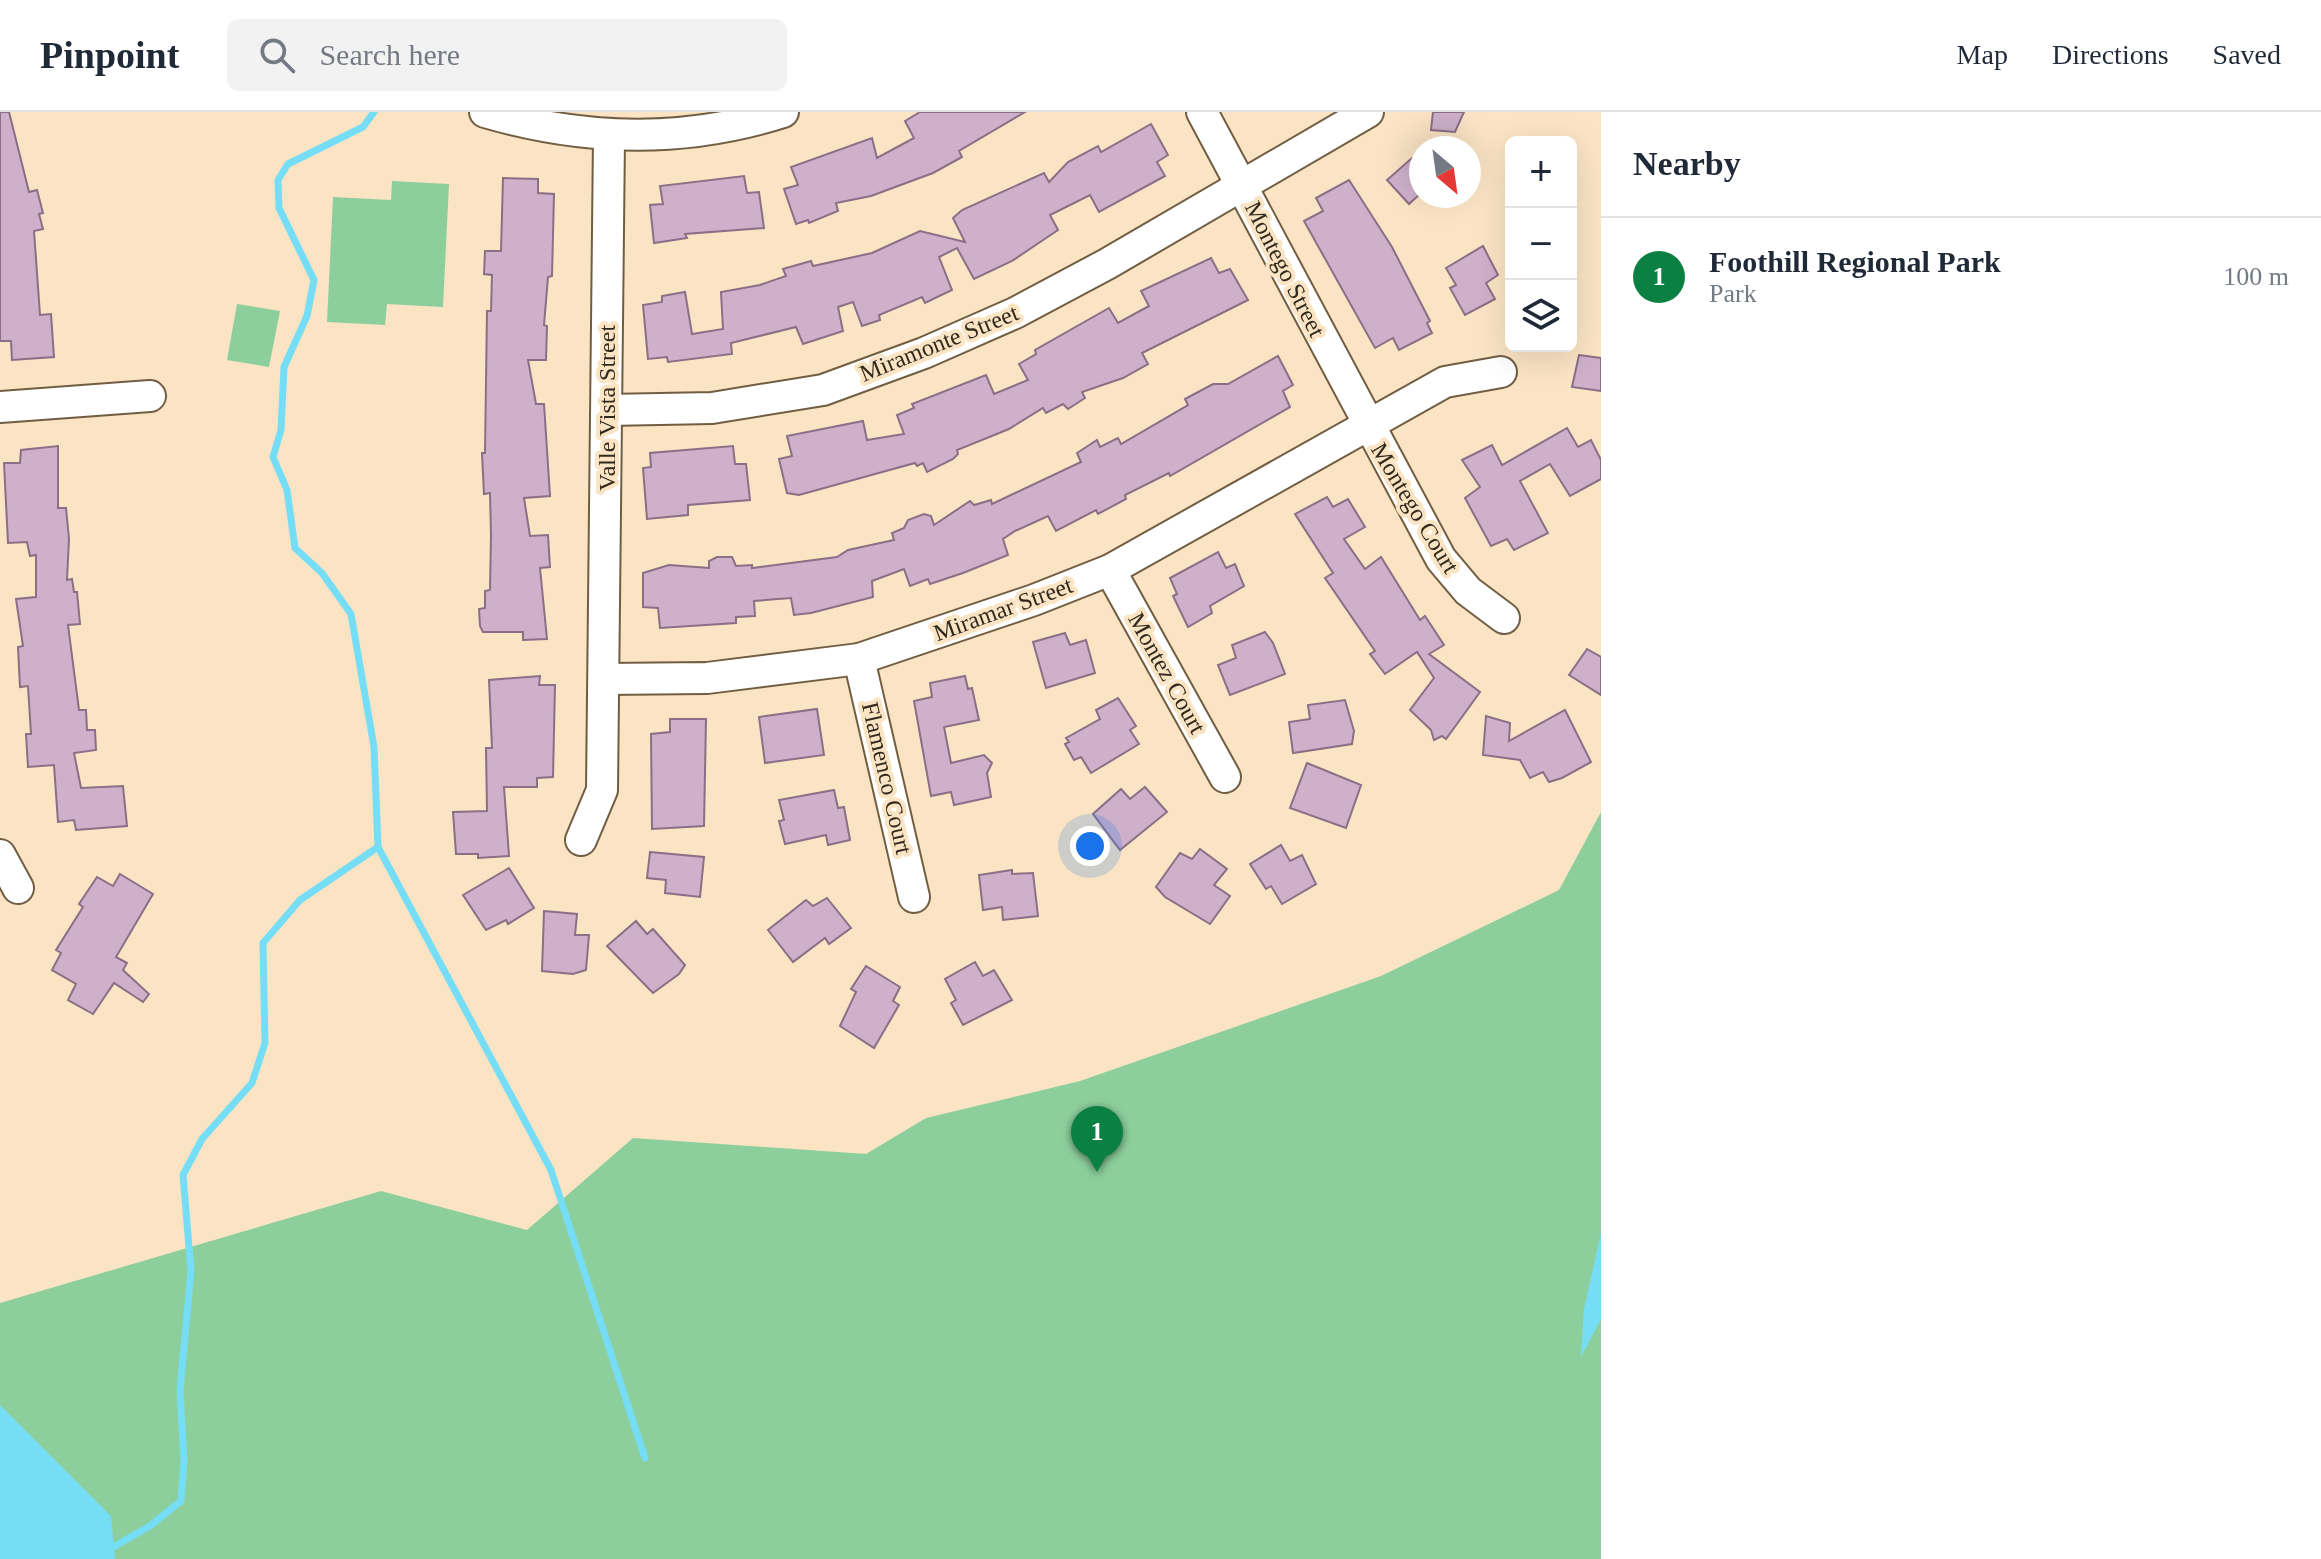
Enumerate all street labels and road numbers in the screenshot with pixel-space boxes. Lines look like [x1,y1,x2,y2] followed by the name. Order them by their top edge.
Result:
[1240,197,1330,341] street label: Montego Street
[856,299,1022,387] street label: Miramonte Street
[594,325,620,491] street label: Valle Vista Street
[1366,438,1464,578] street label: Montego Court
[930,572,1076,646] street label: Miramar Street
[1123,608,1211,738] street label: Montez Court
[857,699,917,857] street label: Flamenco Court

